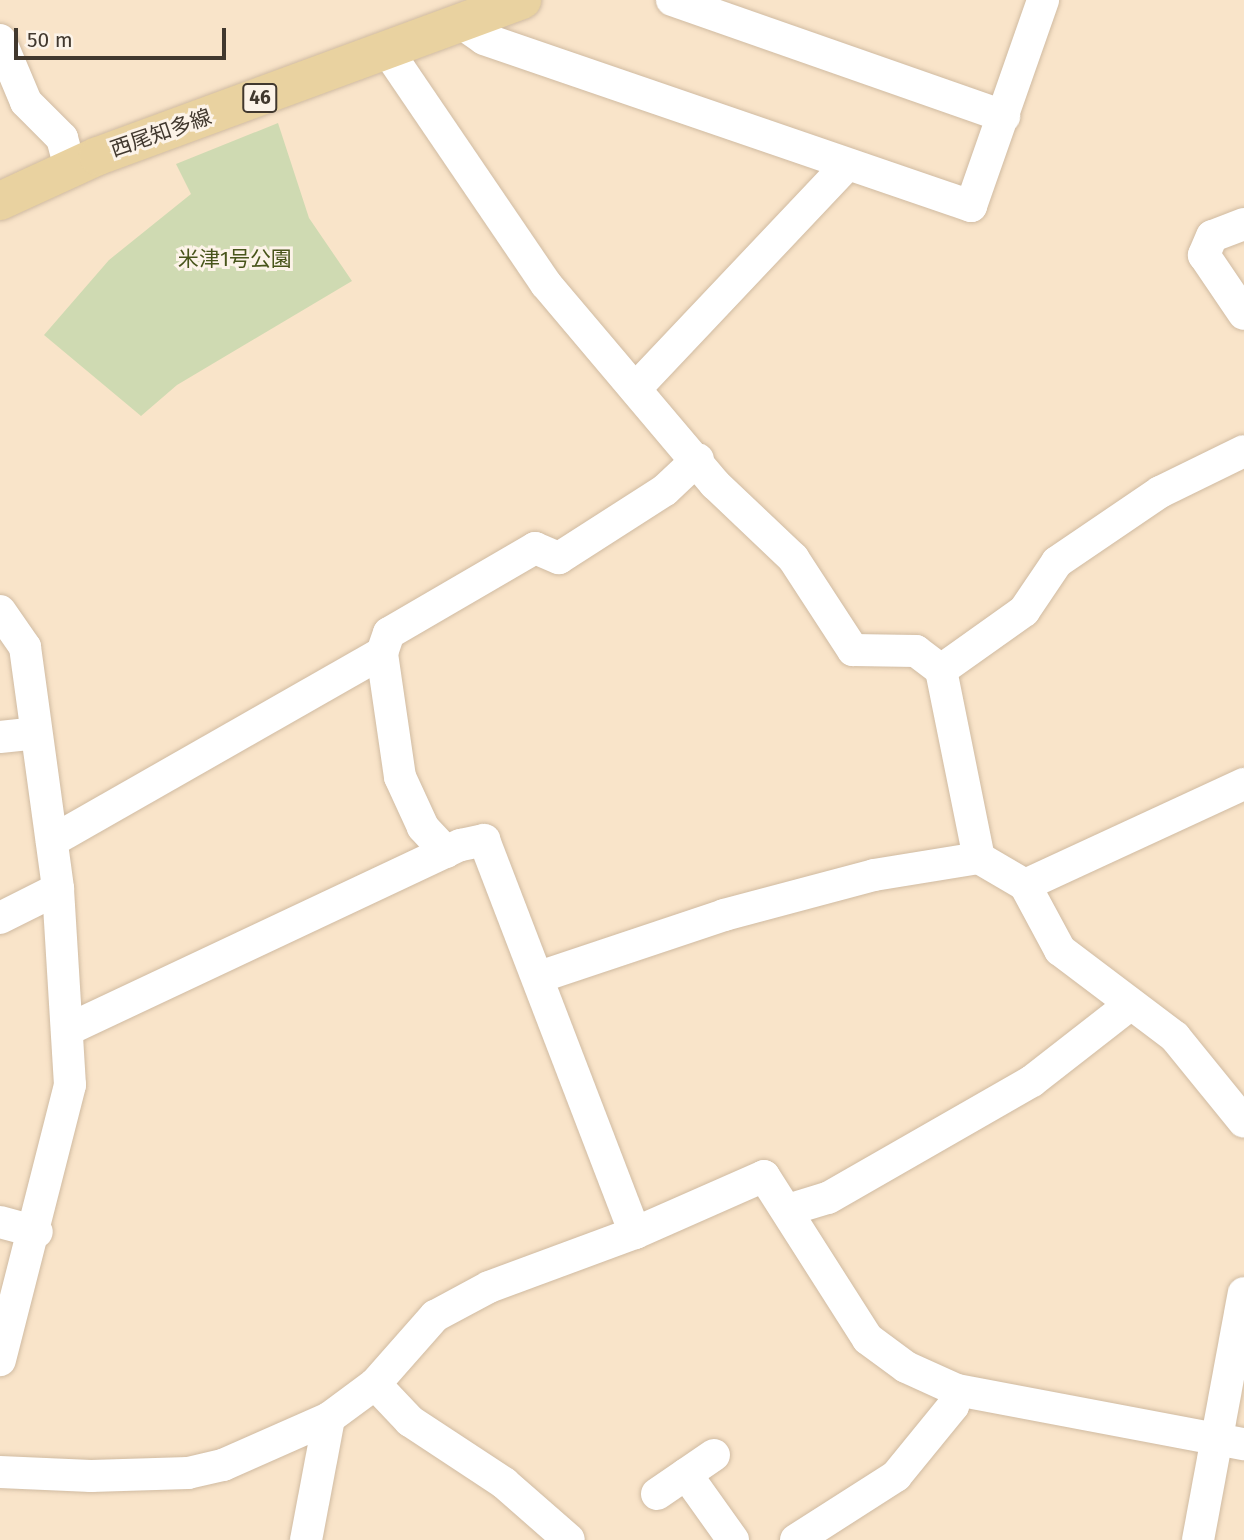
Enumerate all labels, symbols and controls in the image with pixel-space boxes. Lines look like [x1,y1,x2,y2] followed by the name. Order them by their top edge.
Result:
[18,14,229,58] scale bar
[27,27,73,53] text: 50 m
[241,82,279,114] road number: 46
[107,104,215,162] street label: 西尾知多線
[178,246,292,272] park label: 米津1号公園

